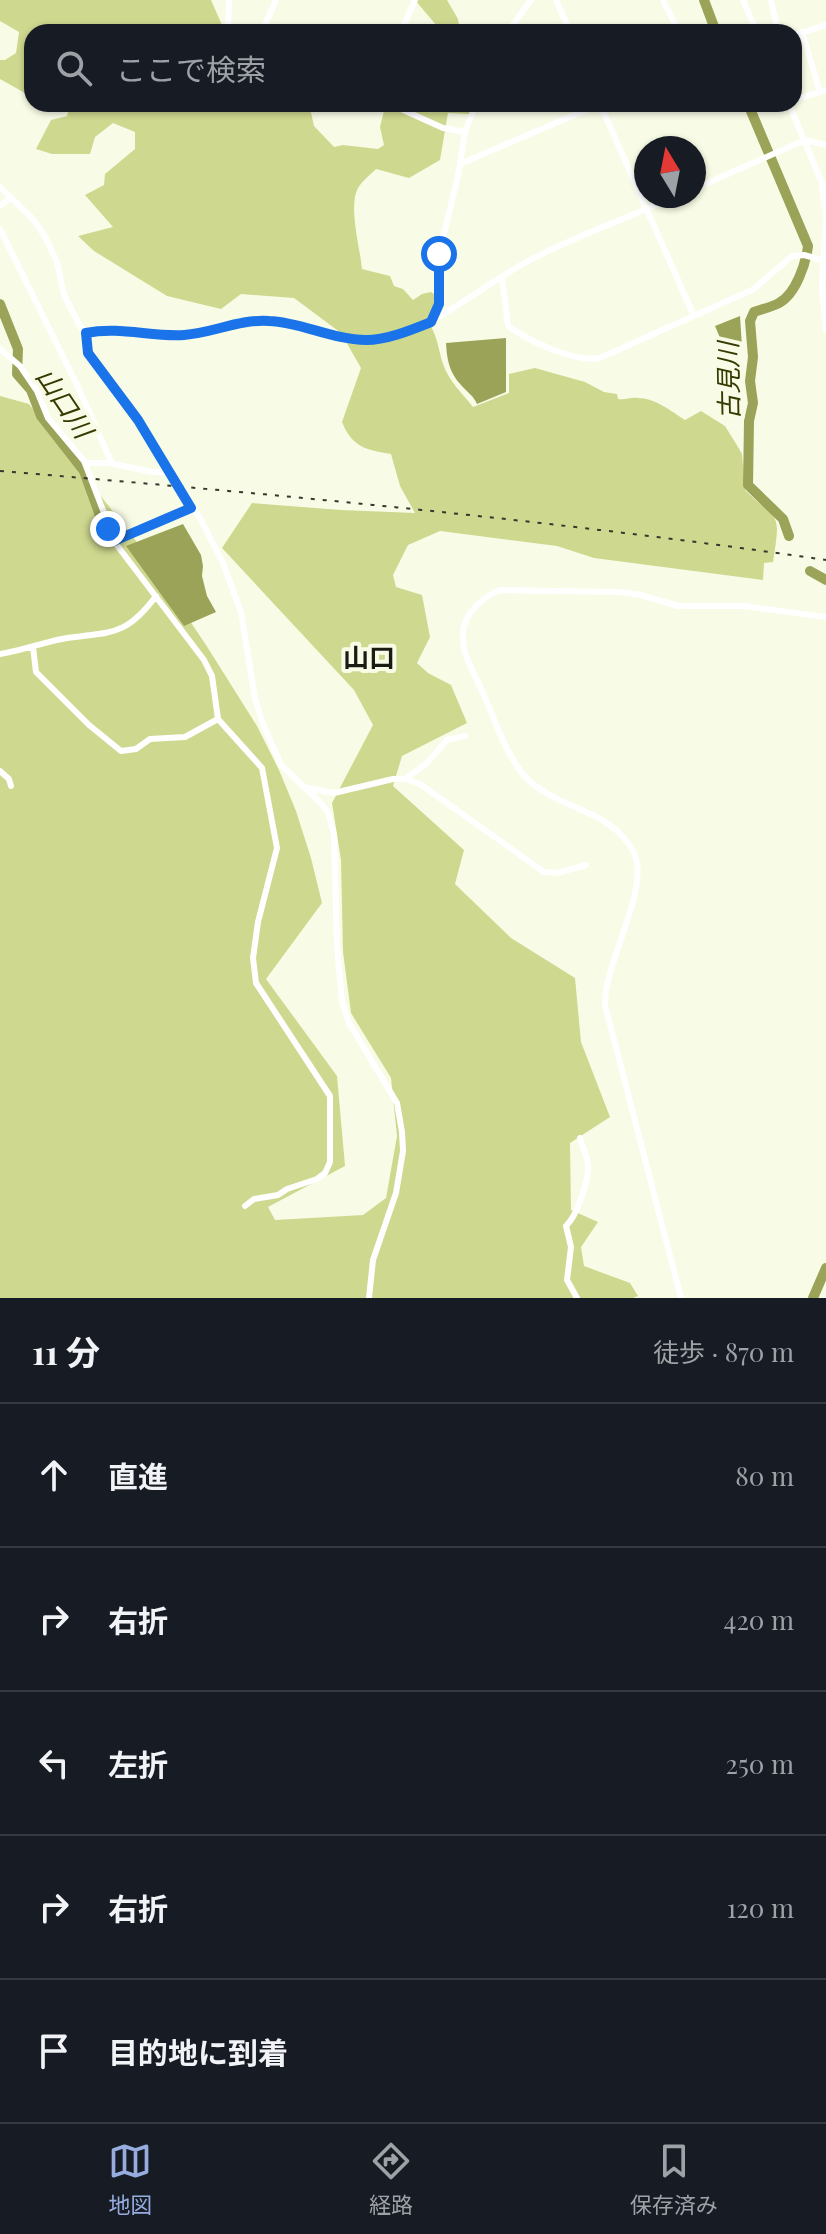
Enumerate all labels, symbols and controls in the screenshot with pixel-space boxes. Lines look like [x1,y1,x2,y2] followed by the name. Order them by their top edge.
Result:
[24,24,802,112] search box
[52,46,96,90] icon: search
[116,49,266,89] text: ここで検索
[634,136,706,208] north arrow
[421,236,457,272] route start
[709,339,746,420] water label: 古見川
[29,360,103,447] water label: 山口川
[90,511,126,547] route end
[343,639,395,674] district label: 山口
[32,1328,100,1374] text: 11 分
[653,1334,794,1369] text: 徒歩 · 870 m
[32,1453,76,1497] icon: ahead
[108,1456,168,1496] text: 直進
[735,1458,794,1493] text: 80 m
[32,1597,76,1641] icon: right
[108,1600,168,1640] text: 右折
[724,1602,794,1637] text: 420 m
[32,1741,76,1785] icon: left
[108,1744,168,1784] text: 左折
[726,1746,794,1781] text: 250 m
[32,1885,76,1929] icon: right
[108,1888,168,1928] text: 右折
[727,1890,794,1925] text: 120 m
[32,2029,76,2073] icon: arrive
[108,2032,288,2072] text: 目的地に到着
[108,2139,152,2219] tab: 地図
[369,2139,413,2219] tab: 経路
[630,2139,718,2219] tab: 保存済み

